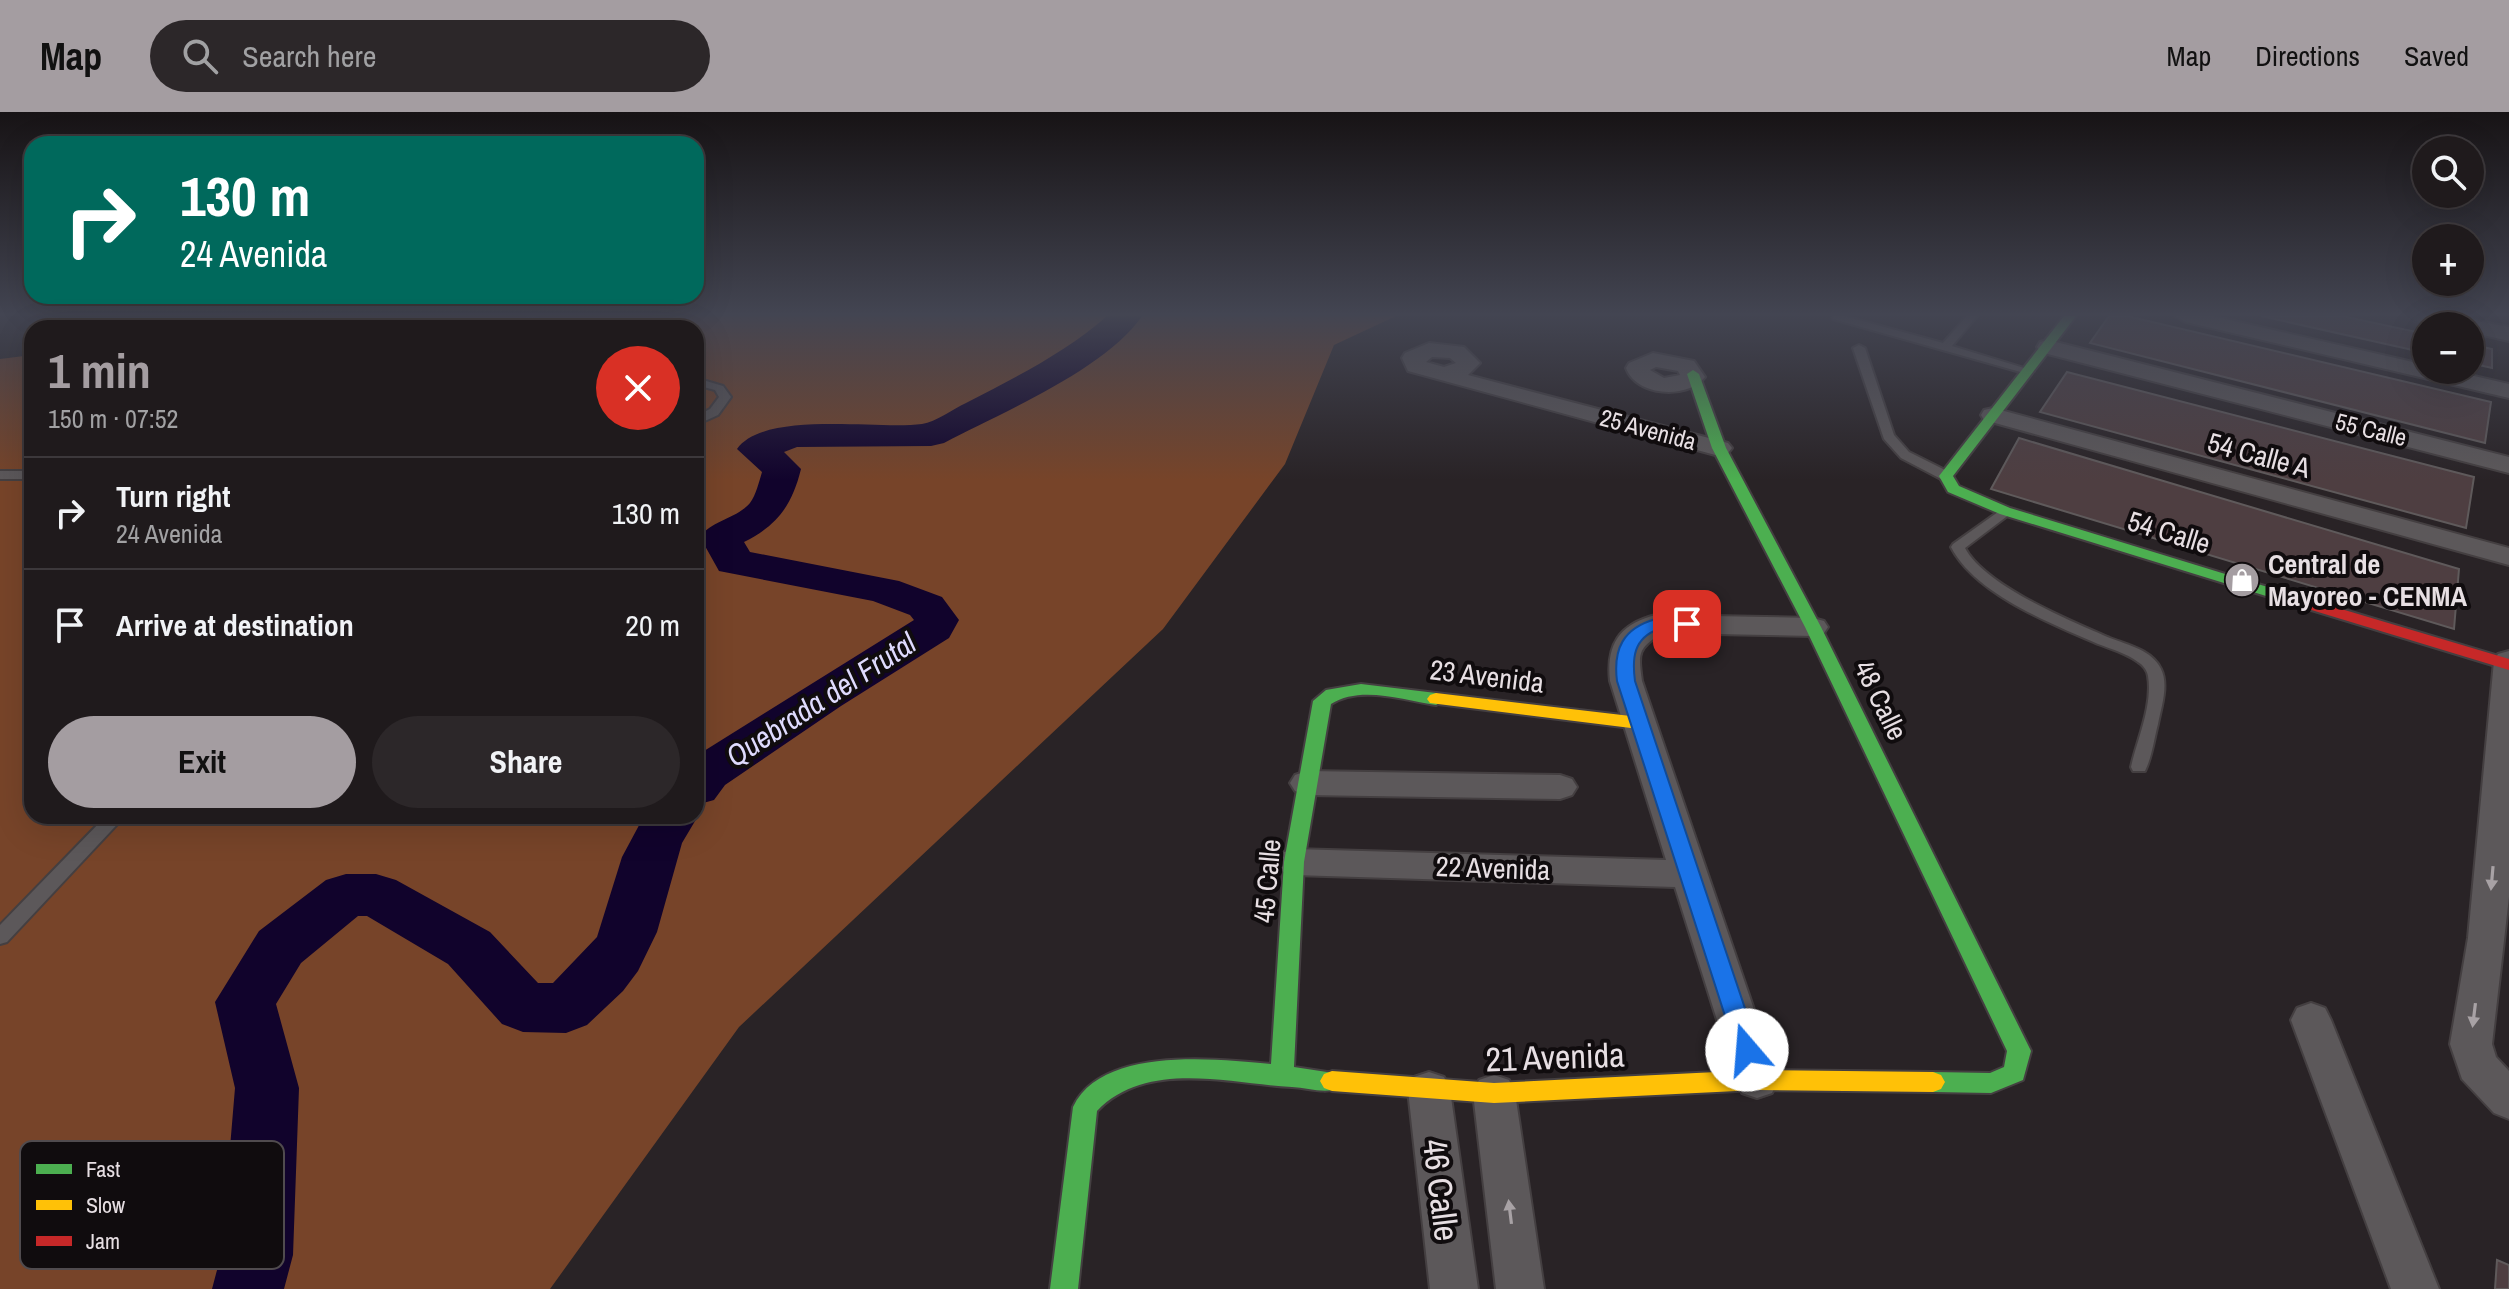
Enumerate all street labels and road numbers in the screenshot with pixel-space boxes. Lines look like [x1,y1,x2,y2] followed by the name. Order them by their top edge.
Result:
[1597,401,1700,457] street label: 25 Avenida
[2332,405,2410,453] street label: 55 Calle
[2204,423,2315,487] street label: 54 Calle A
[2123,502,2215,562] street label: 54 Calle
[1428,650,1546,702] street label: 23 Avenida
[1845,654,1917,746] street label: 48 Calle
[1244,837,1290,925] street label: 45 Calle
[1435,847,1551,889] street label: 22 Avenida
[1485,1032,1626,1082] street label: 21 Avenida
[1412,1136,1470,1244] street label: 46 Calle

